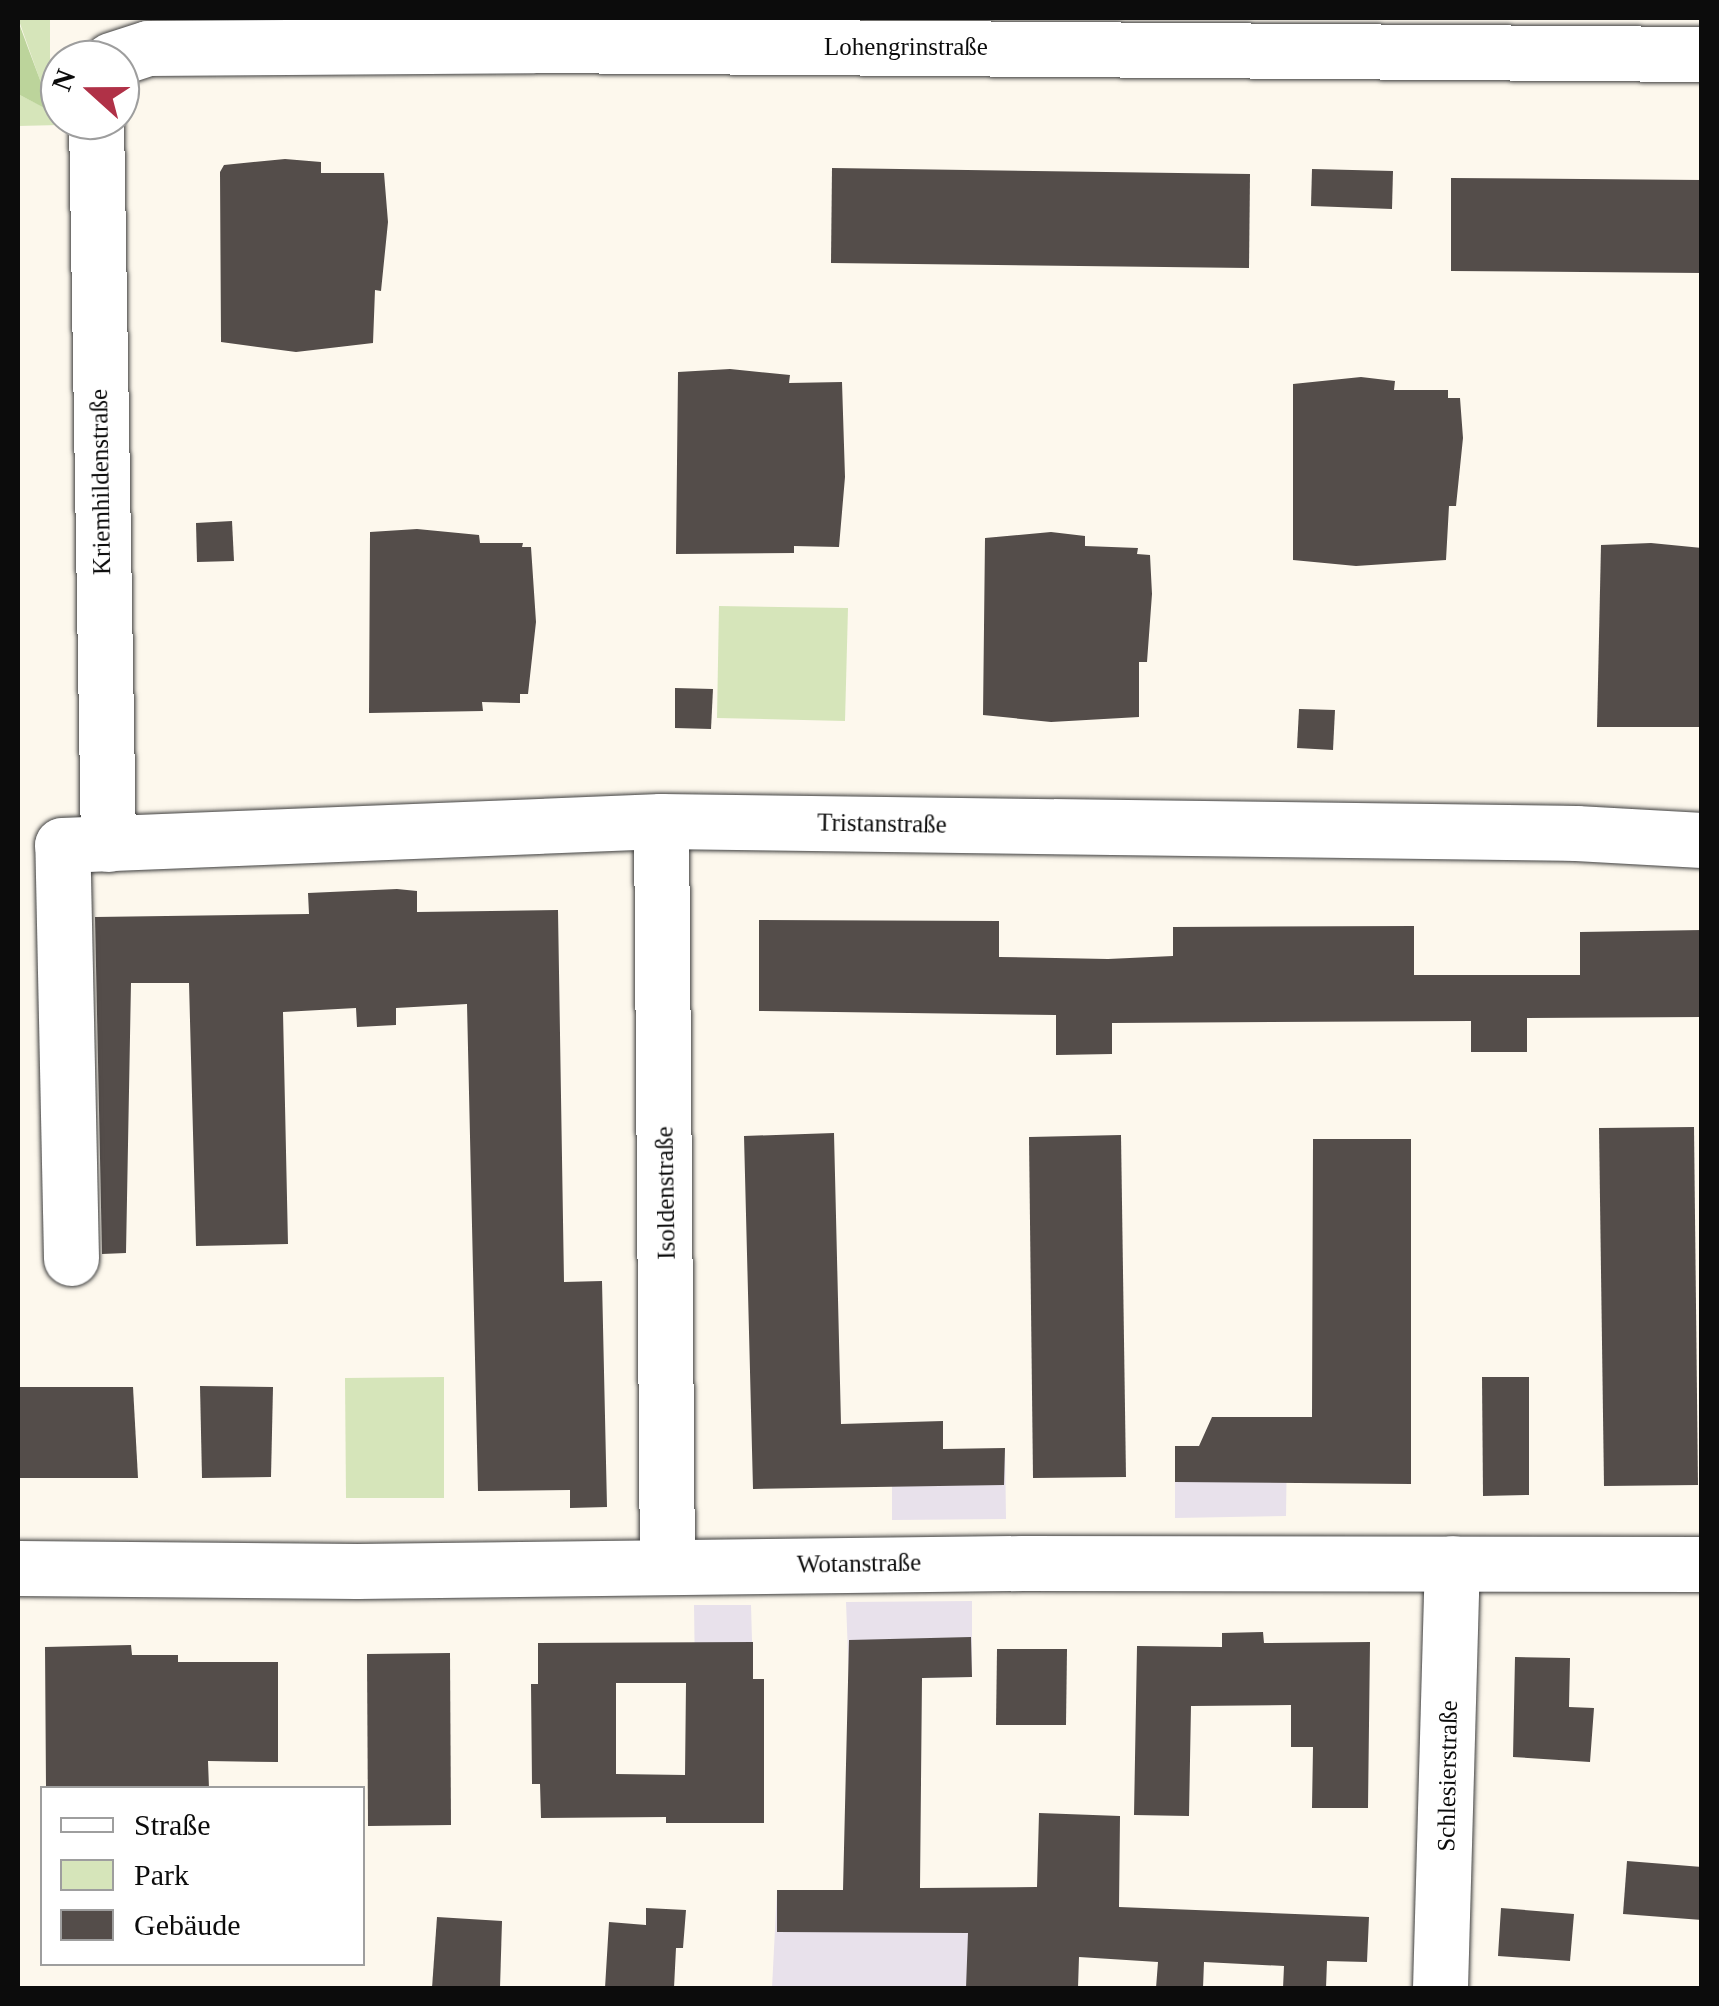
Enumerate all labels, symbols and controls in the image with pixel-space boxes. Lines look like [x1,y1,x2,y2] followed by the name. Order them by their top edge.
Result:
[824,32,988,62] street label: Lohengrinstraße
[40,40,140,140] north arrow
[45,65,81,95] text: N
[84,389,118,575] street label: Kriemhildenstraße
[817,808,947,840] street label: Tristanstraße
[650,1126,682,1260] street label: Isoldenstraße
[797,1548,921,1580] street label: Wotanstraße
[1432,1700,1464,1852] street label: Schlesierstraße
[40,1786,365,1966] legend
[134,1808,211,1841] text: Straße
[134,1858,189,1891] text: Park
[134,1908,241,1941] text: Gebäude

